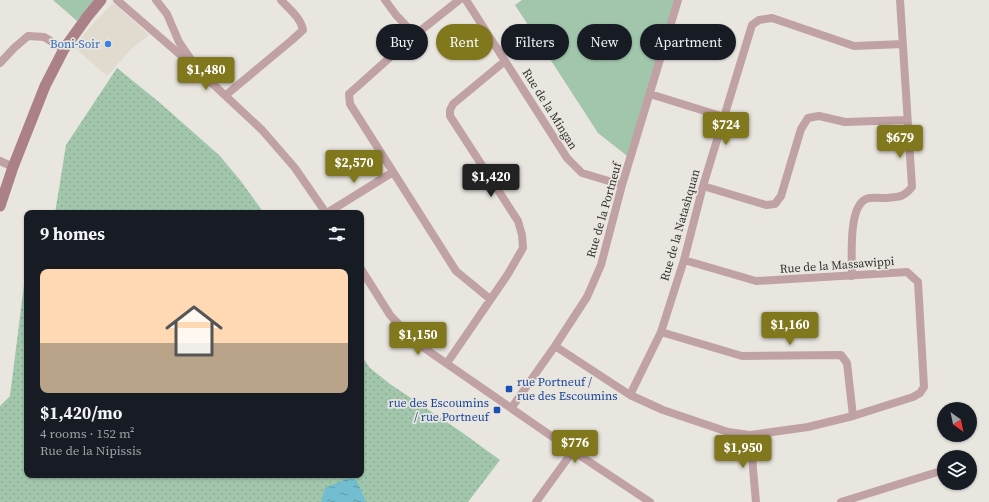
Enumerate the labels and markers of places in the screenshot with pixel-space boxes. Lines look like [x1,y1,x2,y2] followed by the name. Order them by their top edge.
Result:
[50,36,100,52] place label: Boni-Soir
[103,39,113,49] marker: Boni-Soir
[173,57,239,91] pin: $1,480
[702,112,750,146] pin: $724
[876,125,924,159] pin: $679
[321,150,387,184] pin: $2,570
[458,164,524,198] pin: $1,420
[757,312,823,346] pin: $1,160
[385,322,451,356] pin: $1,150
[517,374,617,404] place label: rue Portneuf / rue des Escoumins
[504,384,514,394] marker: rue Portneuf / rue des Escoumins
[389,395,491,425] place label: rue des Escoumins / rue Portneuf
[492,405,502,415] marker: rue des Escoumins / rue Portneuf
[551,430,599,464] pin: $776
[710,435,776,469] pin: $1,950

